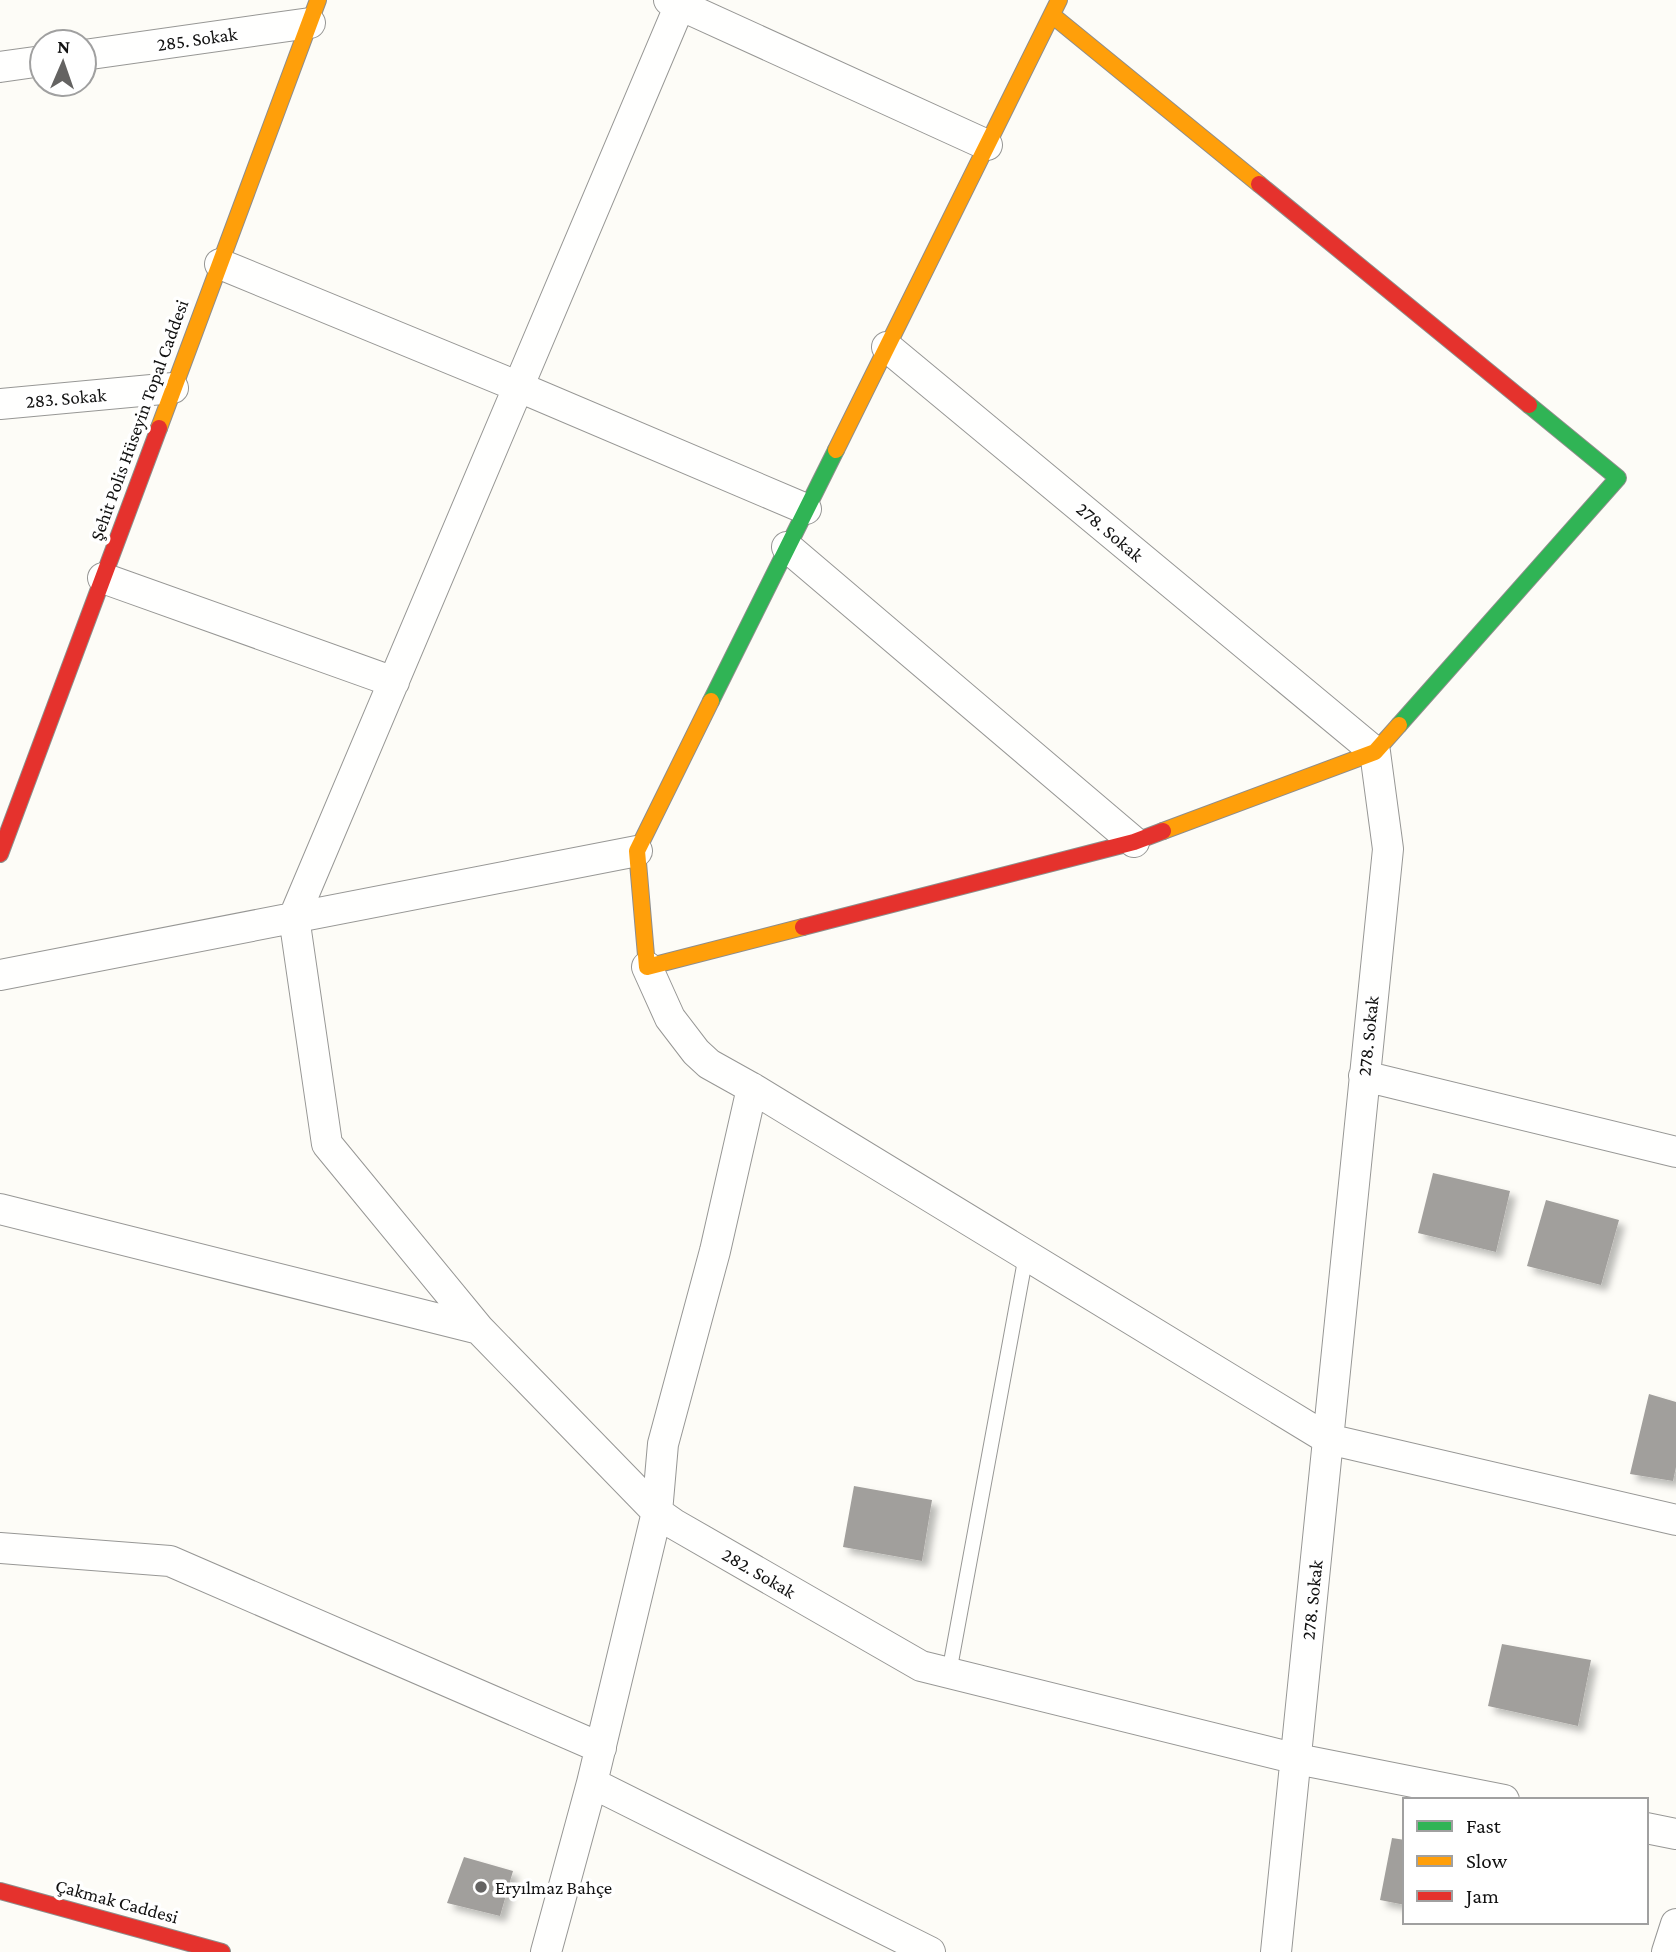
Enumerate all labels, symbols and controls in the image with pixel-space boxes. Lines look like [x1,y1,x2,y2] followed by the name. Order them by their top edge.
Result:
[156,23,239,55] street label: 285. Sokak
[28,28,98,98] north arrow
[57,36,70,57] text: N
[86,297,192,543] street label: Şehit Polis Hüseyin Topal Caddesi
[25,384,108,412] street label: 283. Sokak
[1072,498,1148,567] street label: 278. Sokak
[1353,994,1383,1077] street label: 278. Sokak
[719,1544,800,1603] street label: 282. Sokak
[1297,1558,1327,1641] street label: 278. Sokak
[1403,1798,1648,1924] legend
[1466,1814,1502,1838] text: Fast
[1466,1849,1508,1873] text: Slow
[53,1875,181,1928] street label: Çakmak Caddesi
[495,1877,612,1898] place label: Eryılmaz Bahçe
[473,1879,489,1895] marker: Eryılmaz Bahçe
[1464,1884,1499,1908] text: Jam

